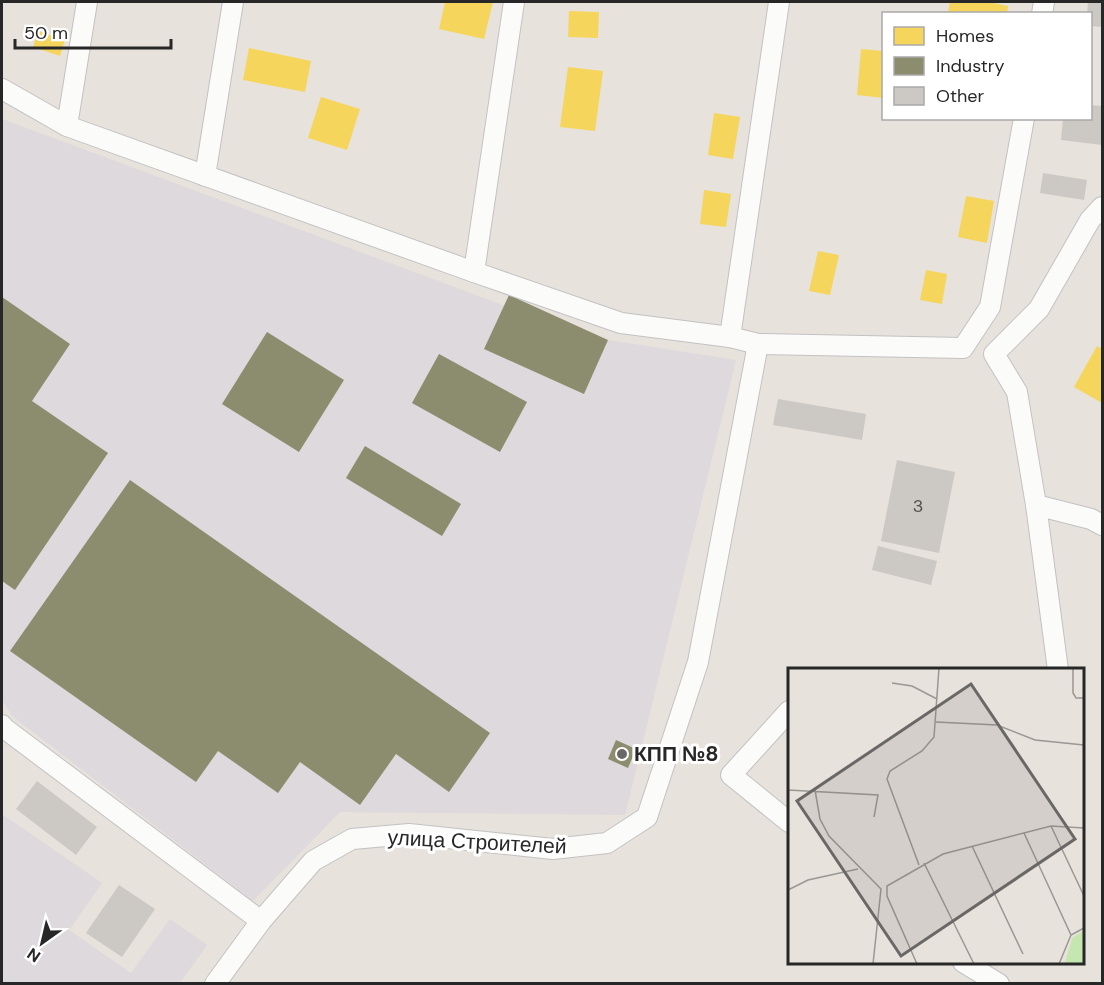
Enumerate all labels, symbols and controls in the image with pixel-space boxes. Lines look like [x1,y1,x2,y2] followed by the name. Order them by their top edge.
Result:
[15,12,171,50] scale bar
[882,12,1092,120] legend
[24,21,68,45] text: 50 m
[936,24,994,48] text: Homes
[936,54,1005,78] text: Industry
[936,84,985,108] text: Other
[913,494,923,518] house number: 3
[788,668,1083,964] inset map
[634,740,719,768] place label: КПП №8
[615,747,629,761] marker: КПП №8
[387,823,567,861] street label: улица Строителей
[12,913,72,973] north arrow
[23,943,45,967] text: N

